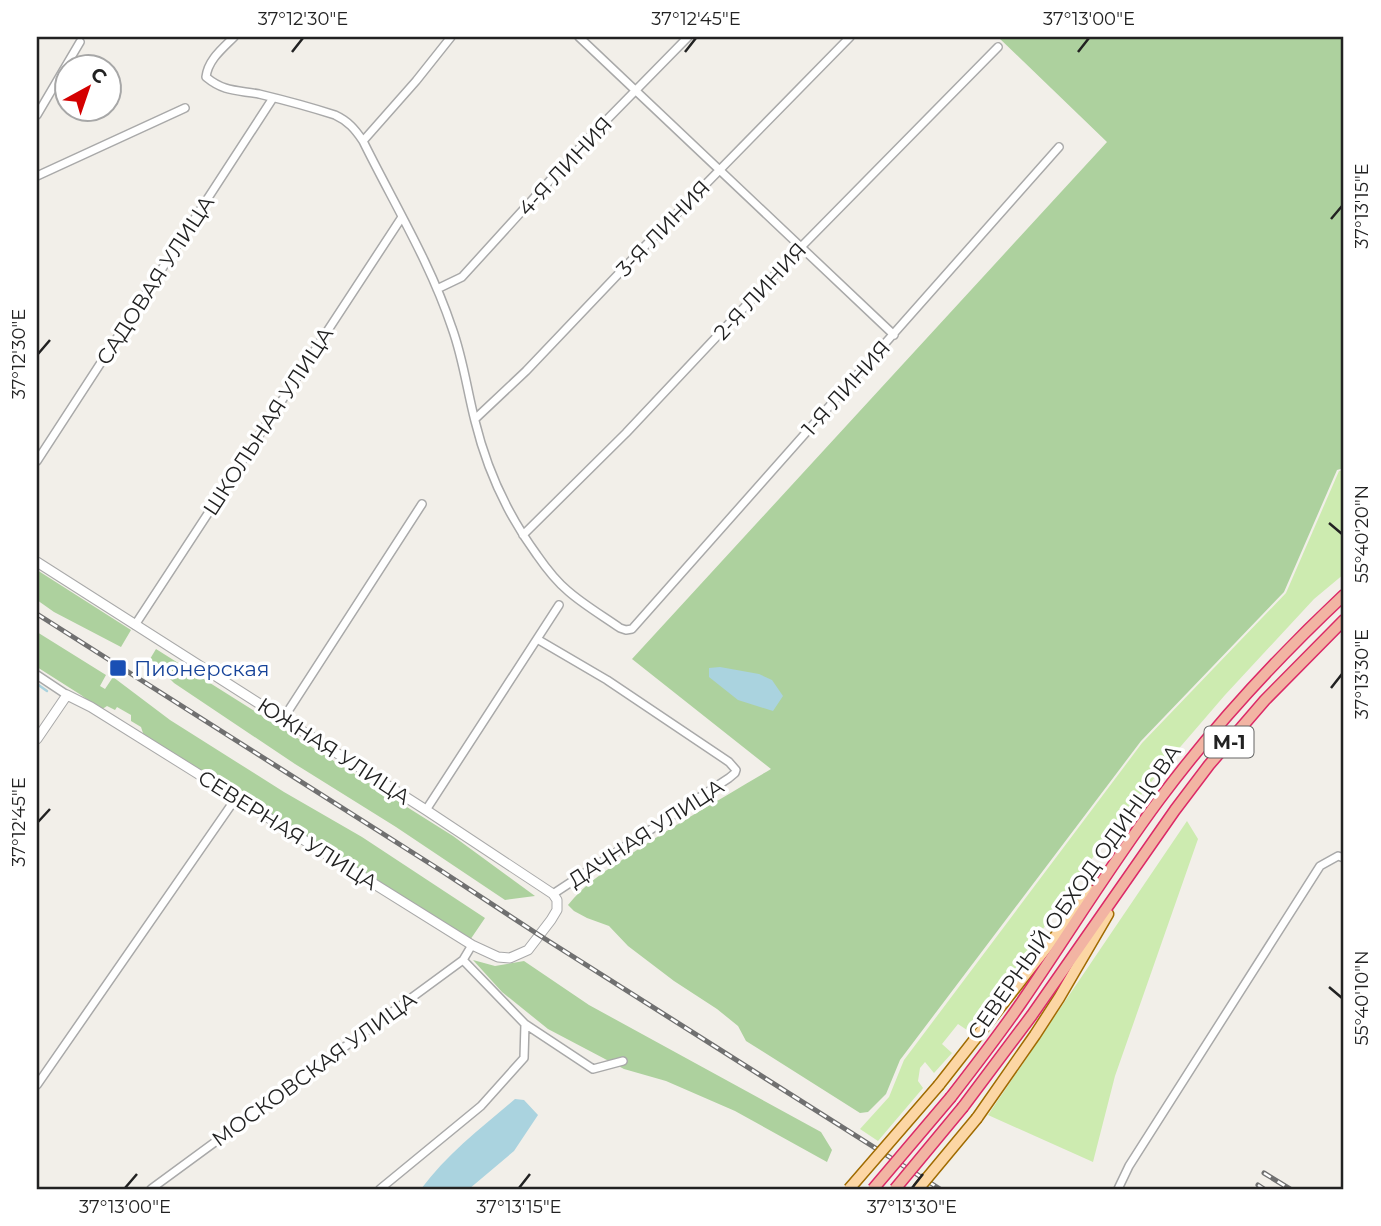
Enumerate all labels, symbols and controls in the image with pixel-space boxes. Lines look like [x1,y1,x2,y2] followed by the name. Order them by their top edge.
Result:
[258,8,348,30] text: 37°12'30"E
[651,8,741,30] text: 37°12'45"E
[1043,8,1135,30] text: 37°13'00"E
[52,52,122,122] north arrow
[86,62,111,89] text: С
[513,111,617,221] street label: 4-Я ЛИНИЯ
[1351,163,1373,249] text: 37°13'15"E
[611,175,715,281] street label: 3-Я ЛИНИЯ
[91,190,219,369] street label: САДОВАЯ УЛИЦА
[709,237,811,345] street label: 2-Я ЛИНИЯ
[8,309,30,399] text: 37°12'30"E
[198,322,339,520] street label: ШКОЛЬНАЯ УЛИЦА
[797,335,895,441] street label: 1-Я ЛИНИЯ
[1351,485,1373,583] text: 55°40'20"N
[1351,629,1373,719] text: 37°13'30"E
[134,656,269,681] place label: Пионерская
[108,658,128,678] marker: Пионерская
[253,692,415,810] street label: ЮЖНАЯ УЛИЦА
[1204,726,1254,758] road number: М-1
[962,739,1186,1044] street label: СЕВЕРНЫЙ ОБХОД ОДИНЦОВА
[194,765,383,896] street label: СЕВЕРНАЯ УЛИЦА
[564,773,729,893] street label: ДАЧНАЯ УЛИЦА
[8,777,30,867] text: 37°12'45"E
[1351,950,1373,1046] text: 55°40'10"N
[207,986,421,1152] street label: МОСКОВСКАЯ УЛИЦА
[79,1196,171,1218] text: 37°13'00"E
[476,1196,562,1218] text: 37°13'15"E
[867,1196,957,1218] text: 37°13'30"E

